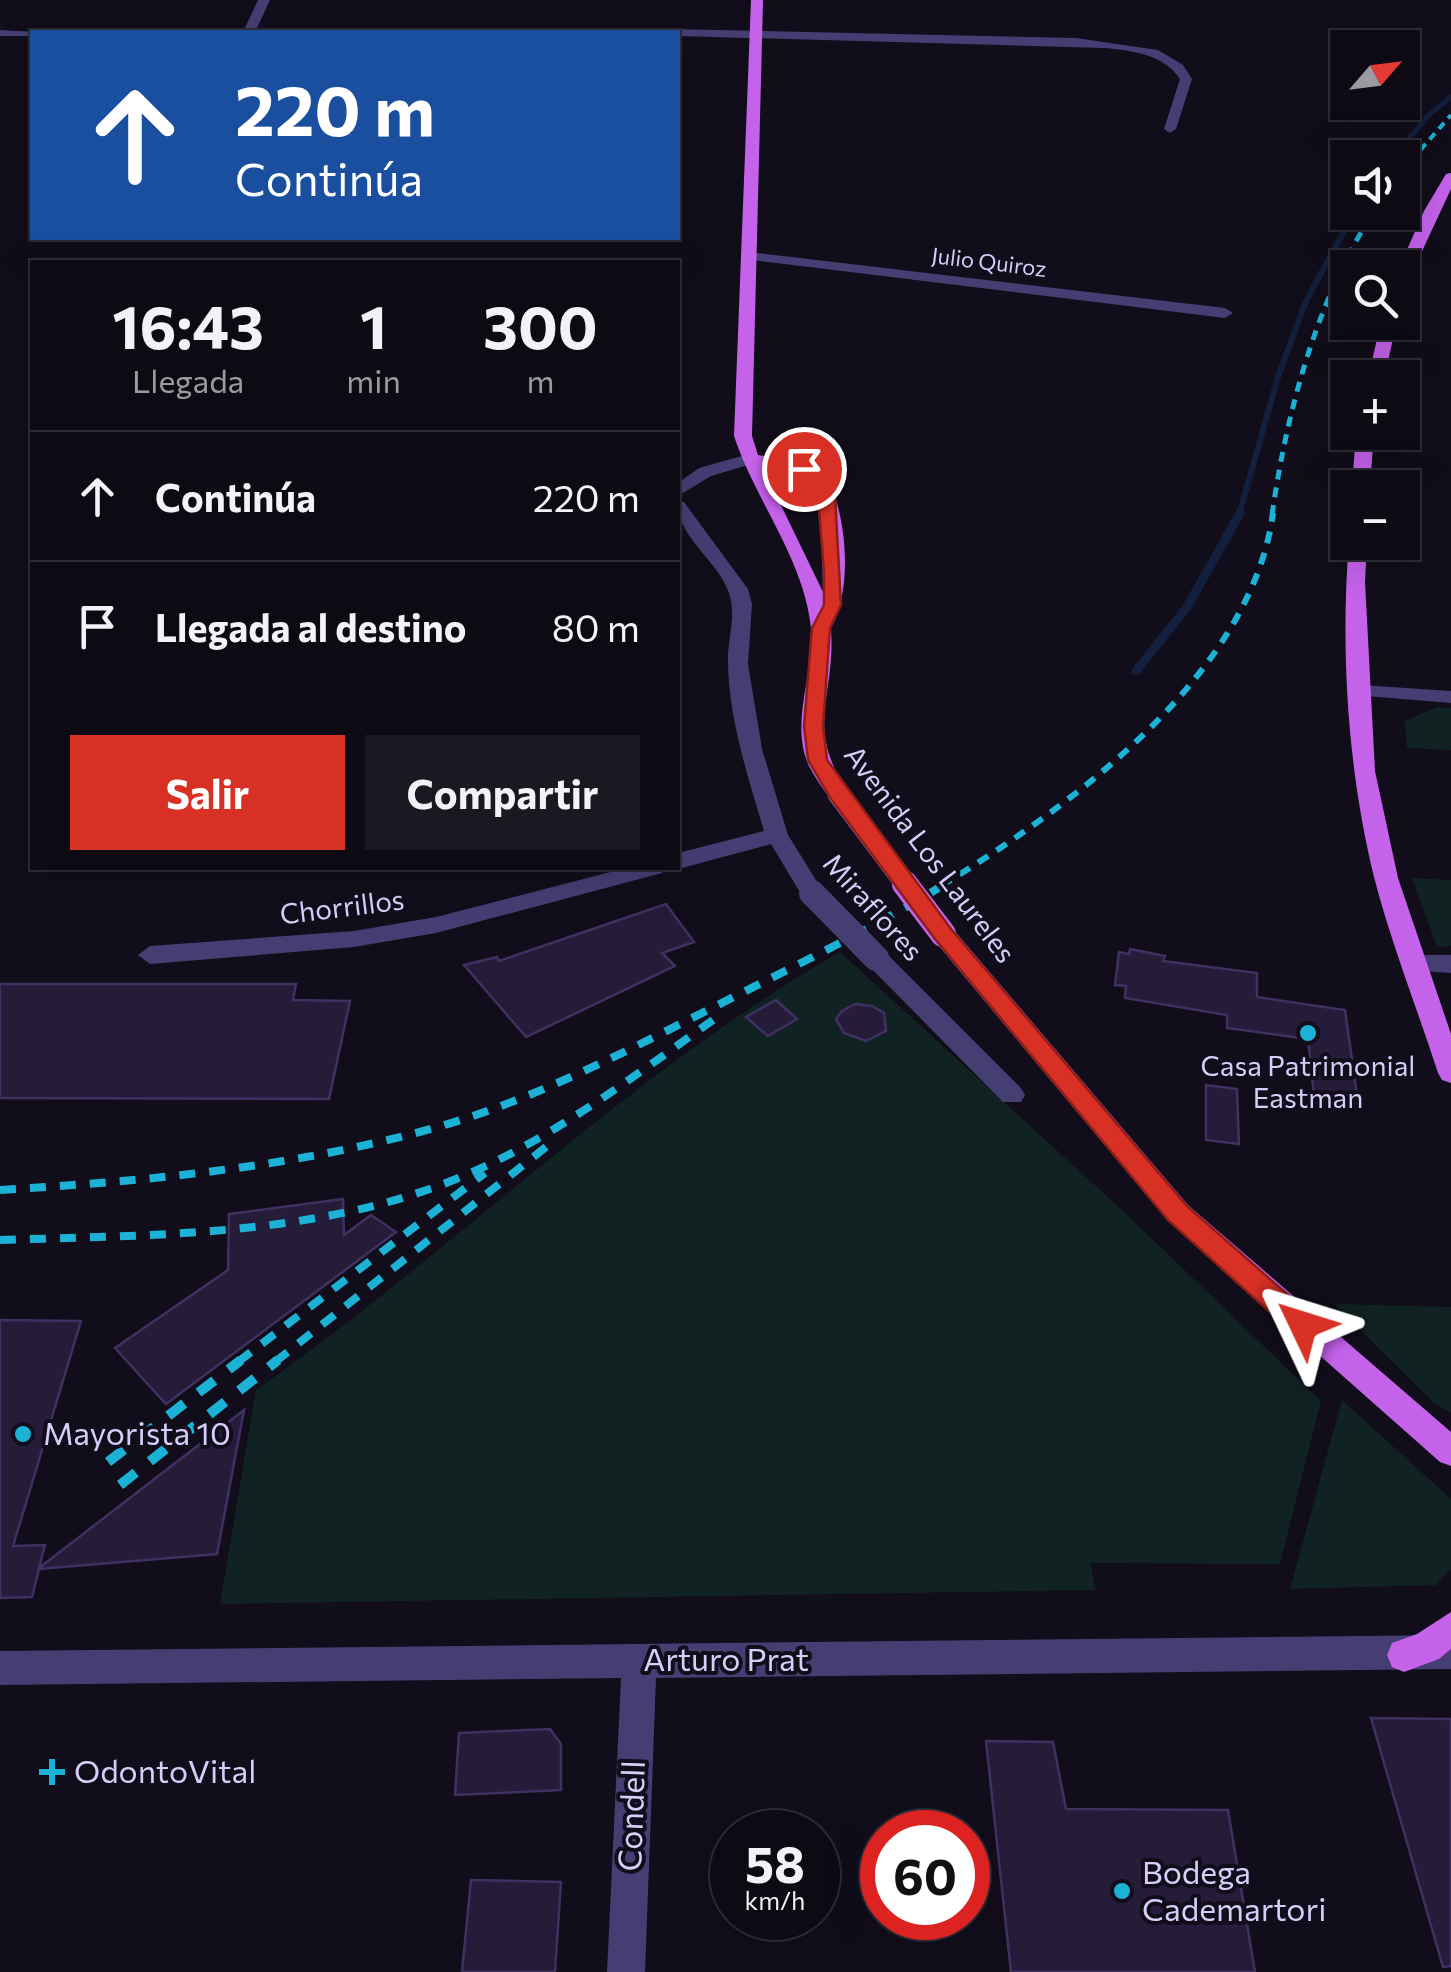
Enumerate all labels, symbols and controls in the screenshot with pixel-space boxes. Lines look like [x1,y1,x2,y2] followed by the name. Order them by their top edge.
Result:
[1330,30,1420,120] north arrow
[1330,30,1420,560] map controls
[235,65,435,150] text: 220 m
[70,70,200,200] icon: ahead
[1330,140,1420,230] button: sound
[235,150,423,205] text: Continúa
[930,241,1048,282] street label: Julio Quiroz
[1330,250,1420,340] button: search
[112,288,264,361] text: 16:43
[360,288,387,361] text: 1
[483,288,598,361] text: 300
[132,360,244,400] text: Llegada
[346,360,401,400] text: min
[526,360,554,400] text: m
[1330,360,1420,450] button: +
[762,427,847,512] pin
[777,442,832,497] icon: arrive
[70,469,125,524] icon: ahead
[1330,470,1420,560] button: −
[155,473,316,520] text: Continúa
[533,473,640,520] text: 220 m
[70,599,125,654] icon: arrive
[155,603,466,650] text: Llegada al destino
[552,603,640,650] text: 80 m
[70,735,345,850] button: Salir
[365,735,640,850] button: Compartir
[838,738,1024,969] street label: Avenida Los Laureles
[817,846,931,967] street label: Miraflores
[278,882,406,930] street label: Chorrillos
[1297,1022,1319,1044] marker: Casa Patrimonial Eastman
[1201,1048,1415,1114] place label: Casa Patrimonial Eastman
[1251,1273,1355,1377] position arrow
[43,1412,231,1452] place label: Mayorista 10
[12,1423,34,1445] marker: Mayorista 10
[643,1638,809,1678] street label: Arturo Prat
[74,1750,256,1790] place label: OdontoVital
[39,1759,65,1785] marker: OdontoVital
[608,1760,652,1872] street label: Condell
[860,1810,990,1940] speed limit sign: 60
[745,1832,805,1893] text: 58
[1142,1851,1326,1928] place label: Bodega Cademartori
[1111,1880,1133,1902] marker: Bodega Cademartori
[745,1885,805,1915] text: km/h

